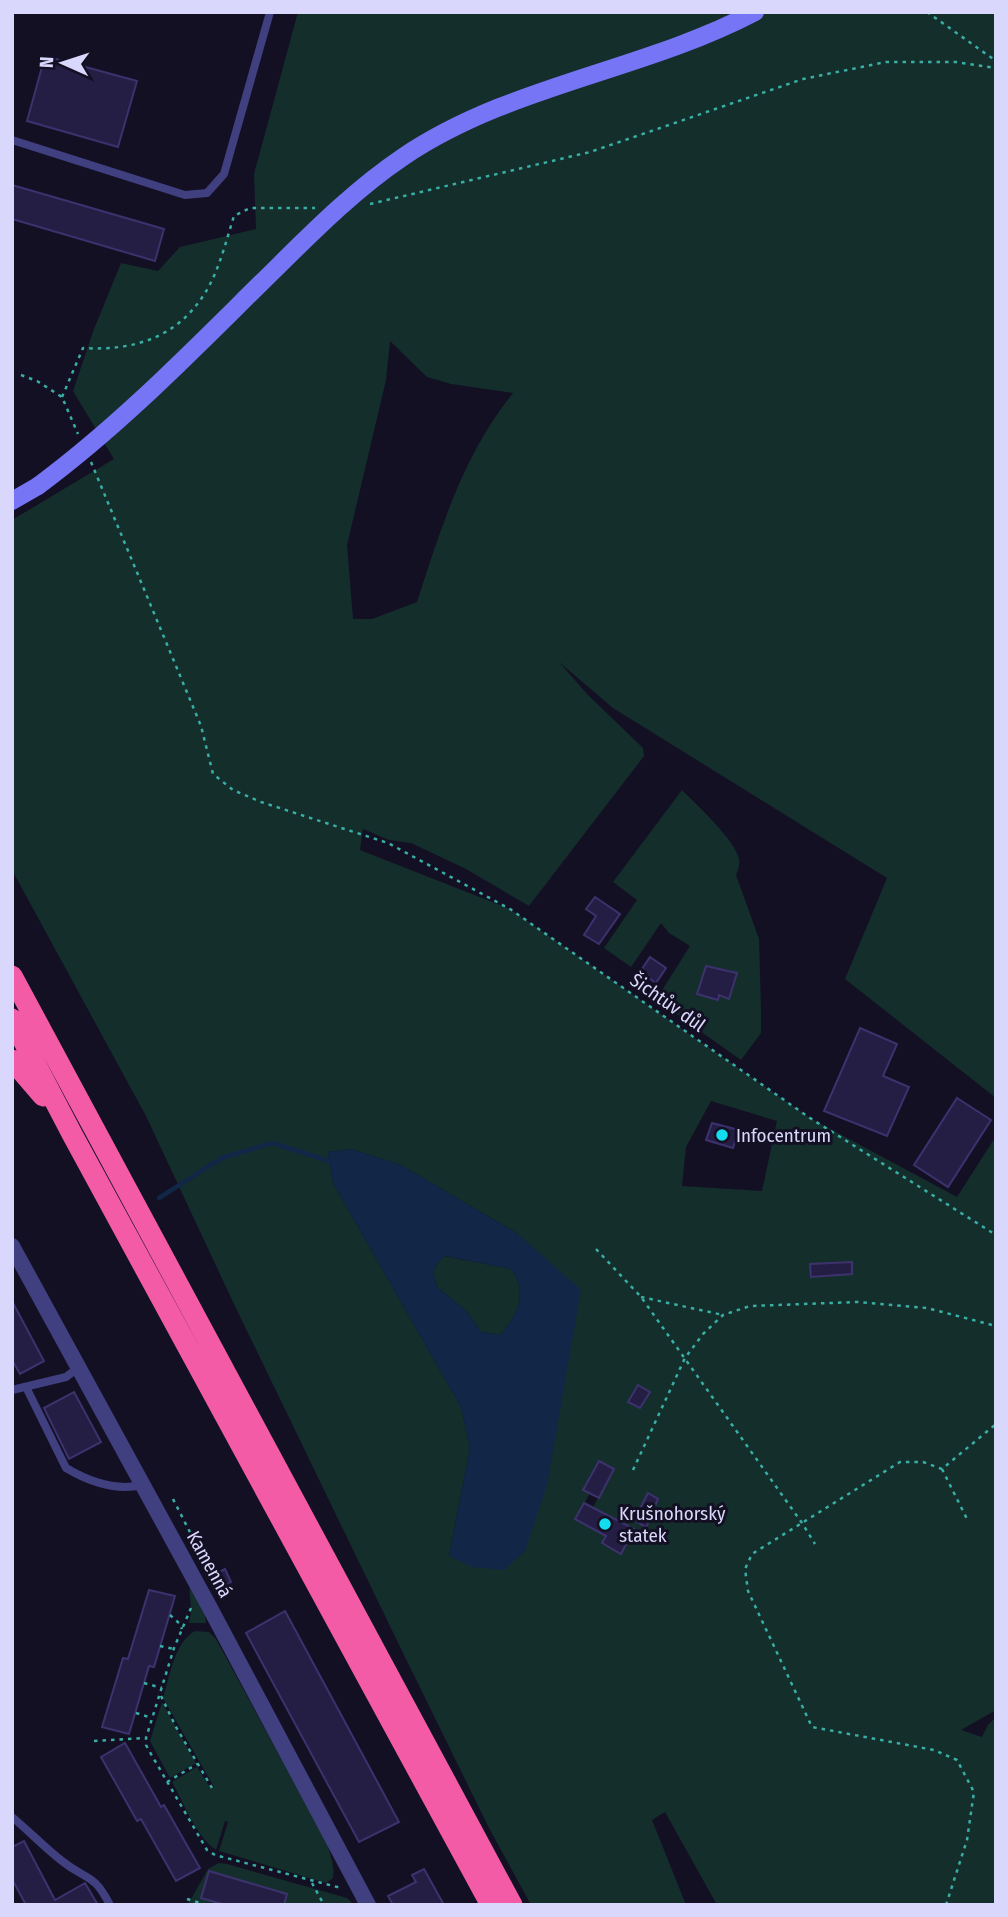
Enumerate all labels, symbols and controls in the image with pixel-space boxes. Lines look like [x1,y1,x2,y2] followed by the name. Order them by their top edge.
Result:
[28,28,98,98] north arrow
[35,56,58,68] text: N
[626,968,710,1037] street label: Šichtův důl
[736,1124,831,1147] place label: Infocentrum
[714,1127,730,1143] marker: Infocentrum
[619,1502,726,1547] place label: Krušnohorský statek
[597,1516,613,1532] marker: Krušnohorský statek
[182,1527,237,1602] street label: Kamenná

